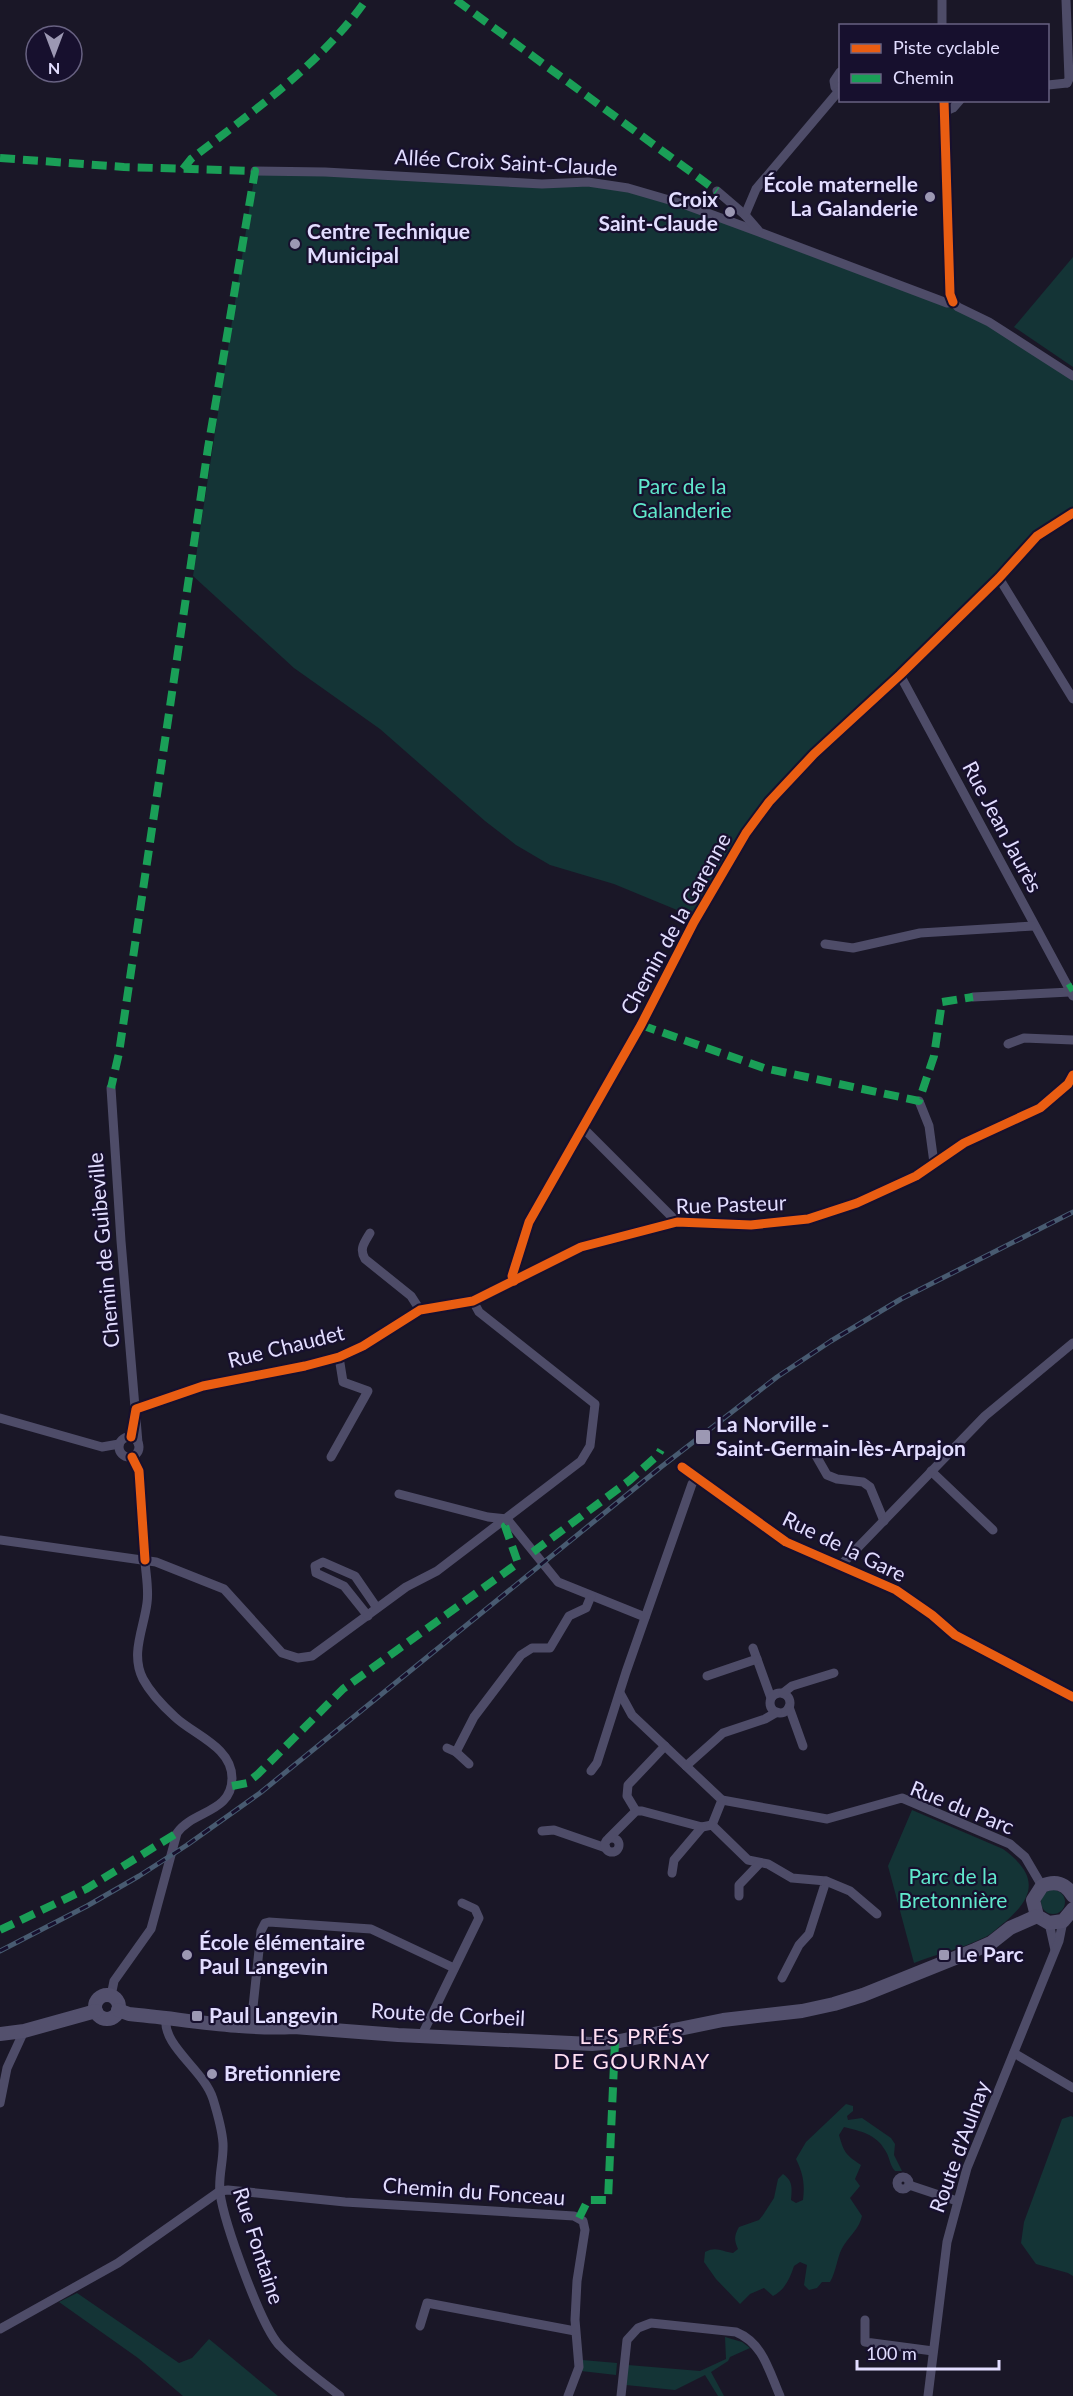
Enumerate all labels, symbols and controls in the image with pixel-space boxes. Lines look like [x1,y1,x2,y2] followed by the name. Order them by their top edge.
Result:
[24,24,84,84] north arrow
[839,24,1049,102] legend
[893,36,1000,58] text: Piste cyclable
[48,60,60,79] text: N
[893,66,954,88] text: Chemin
[394,143,618,180] street label: Allée Croix Saint-Claude
[763,171,918,220] place label: École maternelle La Galanderie
[599,186,718,235] place label: Croix Saint-Claude
[923,190,937,204] marker: École maternelle La Galanderie
[723,205,737,219] marker: Croix Saint-Claude
[307,218,470,267] place label: Centre Technique Municipal
[288,237,302,251] marker: Centre Technique Municipal
[632,473,732,522] park label: Parc de la Galanderie
[958,757,1048,896] street label: Rue Jean Jaurès
[614,828,735,1018] street label: Chemin de la Garenne
[82,1151,123,1349] street label: Chemin de Guibeville
[675,1189,787,1218] street label: Rue Pasteur
[225,1319,347,1372] street label: Rue Chaudet
[716,1411,966,1460] place label: La Norville - Saint-Germain-lès-Arpajon
[694,1428,712,1446] marker: La Norville - Saint-Germain-lès-Arpajon
[779,1505,910,1586] street label: Rue de la Gare
[907,1774,1018,1839] street label: Rue du Parc
[899,1863,1007,1912] park label: Parc de la Bretonnière
[199,1929,365,1978] place label: École élémentaire Paul Langevin
[956,1941,1024,1966] place label: Le Parc
[180,1948,194,1962] marker: École élémentaire Paul Langevin
[937,1948,951,1962] marker: Le Parc
[370,1997,526,2030] street label: Route de Corbeil
[209,2002,338,2027] place label: Paul Langevin
[190,2009,204,2023] marker: Paul Langevin
[553,2022,711,2074] district label: LES PRÉS DE GOURNAY
[224,2060,341,2085] place label: Bretionniere
[205,2067,219,2081] marker: Bretionniere
[923,2077,994,2216] street label: Route d'Aulnay
[382,2172,566,2209] street label: Chemin du Fonceau
[229,2184,290,2307] street label: Rue Fontaine
[857,2333,1000,2371] scale bar
[866,2342,917,2364] text: 100 m

